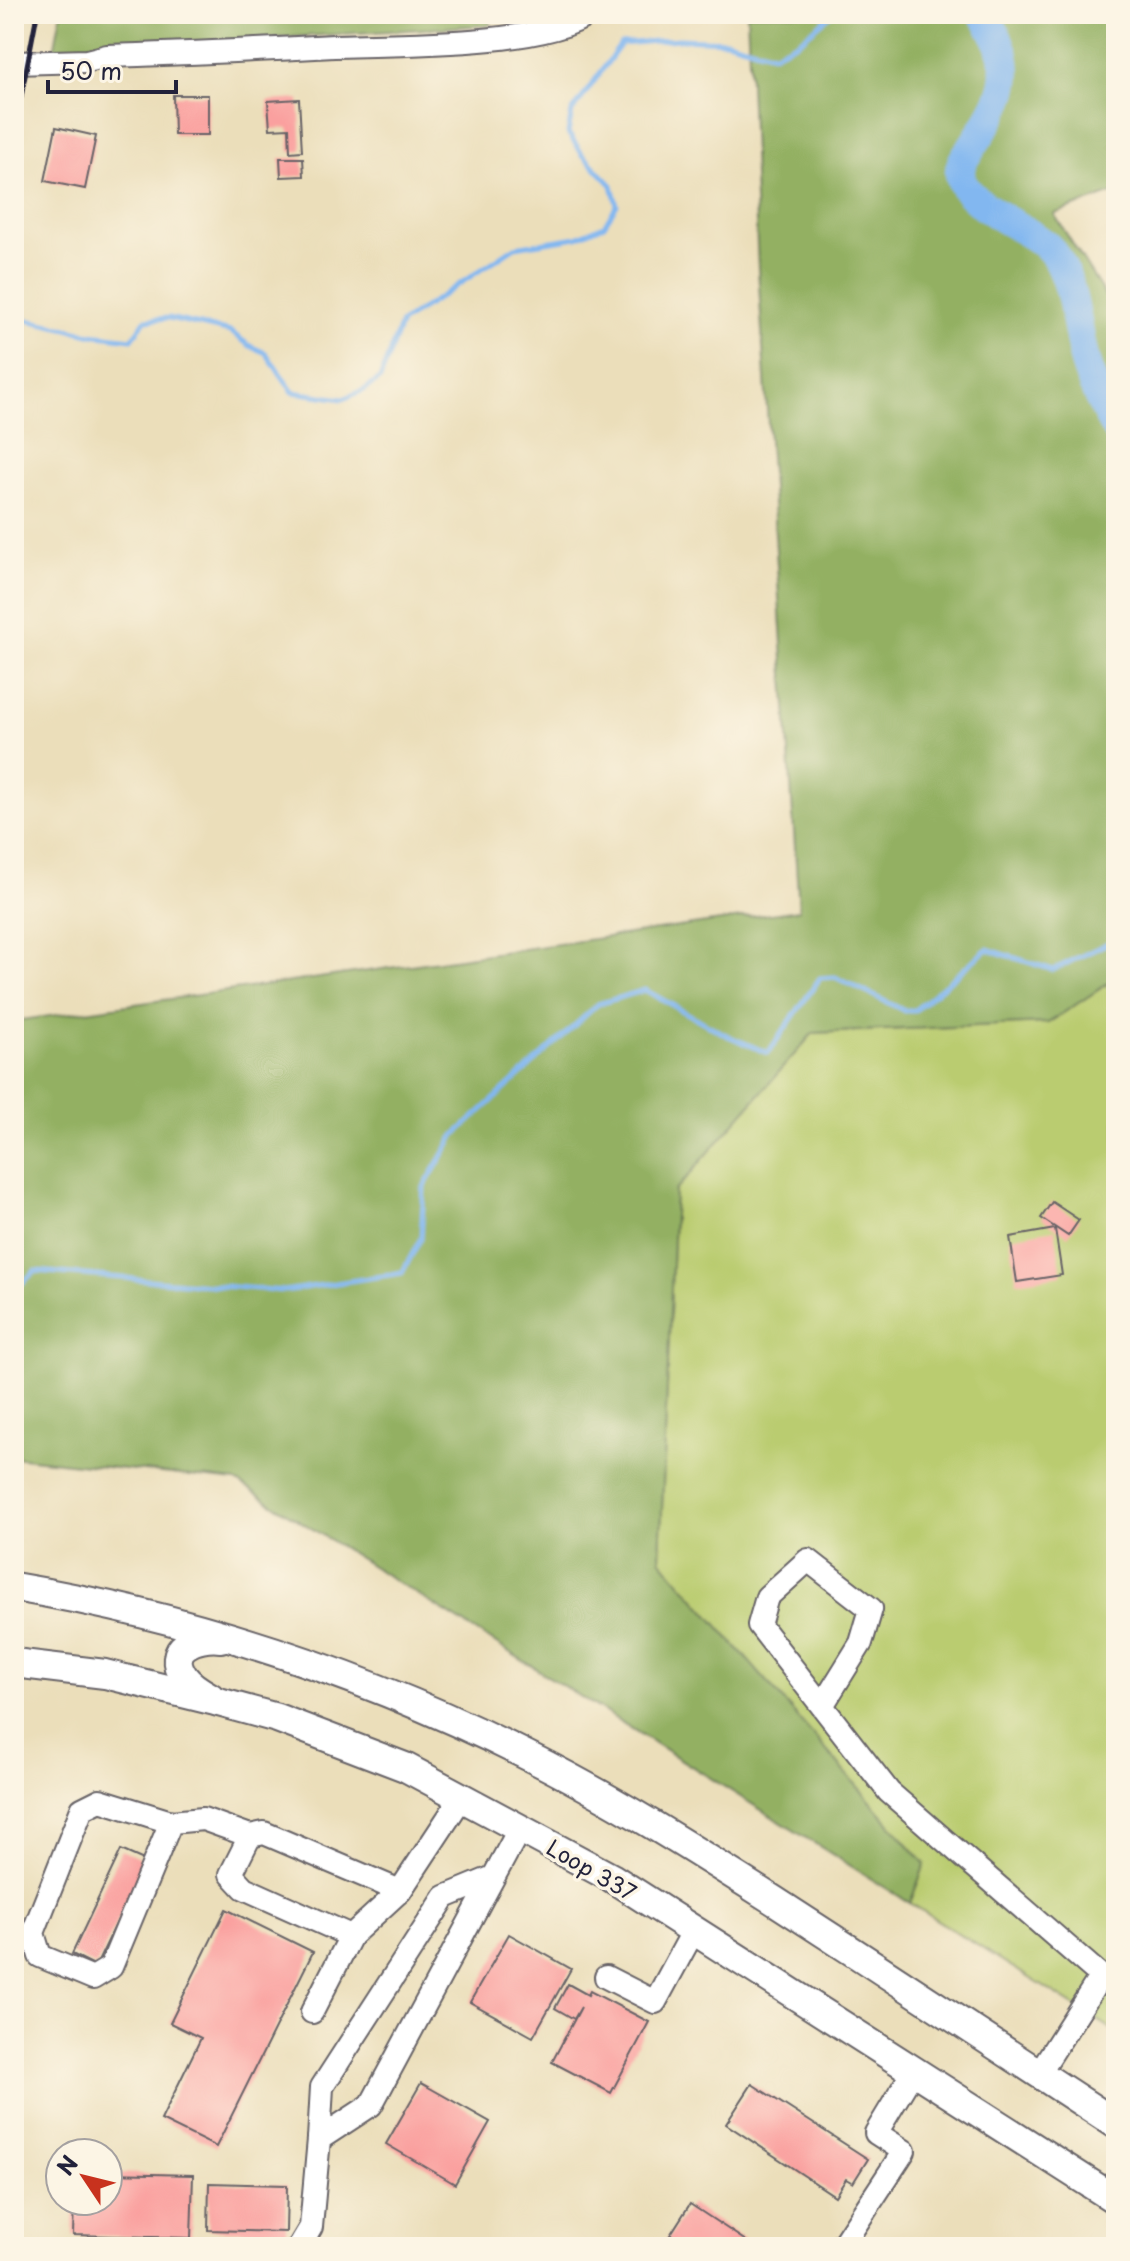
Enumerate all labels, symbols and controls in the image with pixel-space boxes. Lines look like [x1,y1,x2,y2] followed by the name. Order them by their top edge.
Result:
[48,44,176,94] scale bar
[60,52,122,88] text: 50 m
[541,1830,643,1908] street label: Loop 337
[44,2137,124,2217] north arrow
[48,2148,85,2181] text: N

